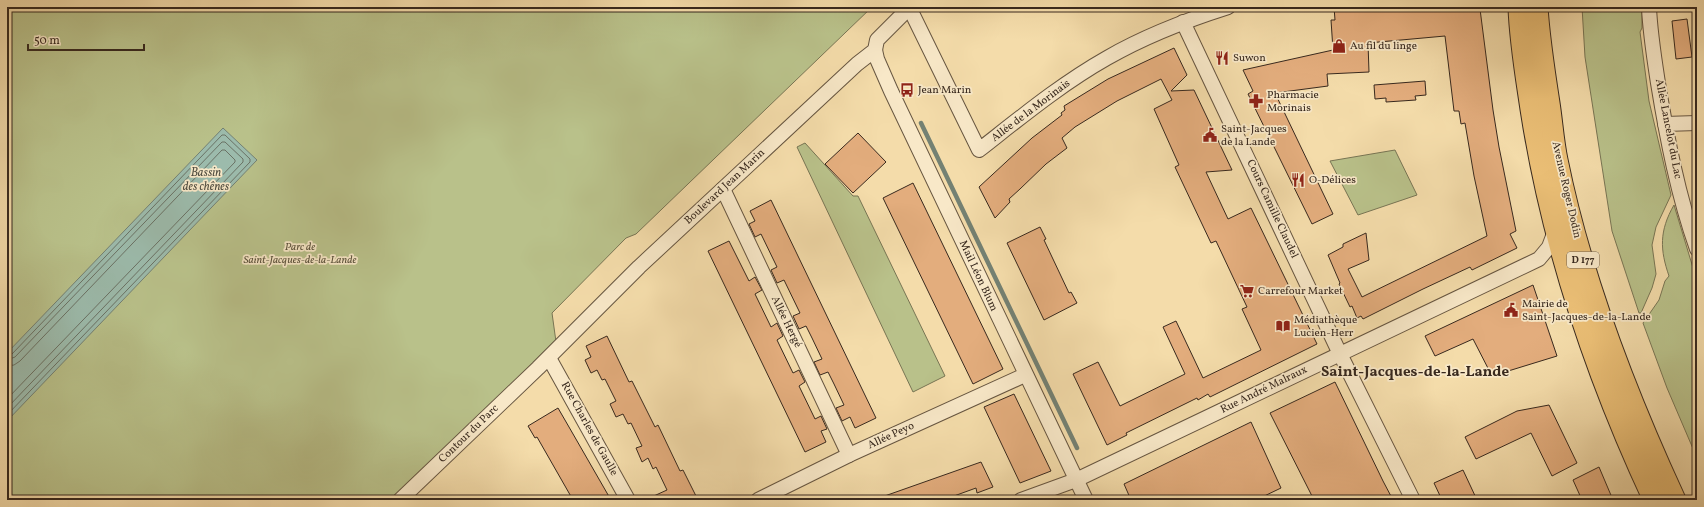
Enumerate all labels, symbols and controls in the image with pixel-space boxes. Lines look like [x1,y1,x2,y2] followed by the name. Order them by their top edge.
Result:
[28,26,144,52] scale bar
[34,33,60,49] text: 50 m
[1331,38,1347,54] shop icon: Au fil du linge
[1350,39,1417,54] place label: Au fil du linge
[1214,50,1230,66] restaurant icon: Suwon
[1233,51,1266,66] place label: Suwon
[988,76,1074,146] street label: Allée de la Morinais
[1651,78,1685,180] street label: Allée Lancelot du Lac
[899,82,915,98] bus stop icon: Jean Marin
[918,83,972,98] place label: Jean Marin
[1267,88,1319,116] place label: Pharmacie Morinais
[1248,93,1264,109] pharmacy icon: Pharmacie Morinais
[1221,122,1287,150] place label: Saint-Jacques de la Lande
[1202,127,1218,143] public building icon: Saint-Jacques de la Lande
[1548,140,1585,240] street label: Avenue Roger Dodin
[682,145,769,228] street label: Boulevard Jean Marin
[1243,157,1301,261] street label: Cours Camille Claudel
[183,165,230,195] water label: Bassin des chênes
[1290,172,1306,188] restaurant icon: O-Délices
[1309,173,1356,188] place label: O-Délices
[955,238,1001,314] street label: Mail Léon Blum
[243,240,357,268] park label: Parc de Saint-Jacques-de-la-Lande
[1567,252,1599,268] road number: D 177
[1239,283,1255,299] supermarket icon: Carrefour Market
[1258,284,1343,299] place label: Carrefour Market
[767,294,805,350] street label: Allée Hergé
[1522,297,1651,325] place label: Mairie de Saint-Jacques-de-la-Lande
[1503,302,1519,318] public building icon: Mairie de Saint-Jacques-de-la-Lande
[1294,313,1357,341] place label: Médiathèque Lucien-Herr
[1275,318,1291,334] library icon: Médiathèque Lucien-Herr
[1218,362,1310,418] street label: Rue André Malraux
[1321,362,1509,383] district label: Saint-Jacques-de-la-Lande
[557,379,621,479] street label: Rue Charles de Gaulle
[436,401,502,467] street label: Contour du Parc
[865,419,917,453] street label: Allée Peyo

